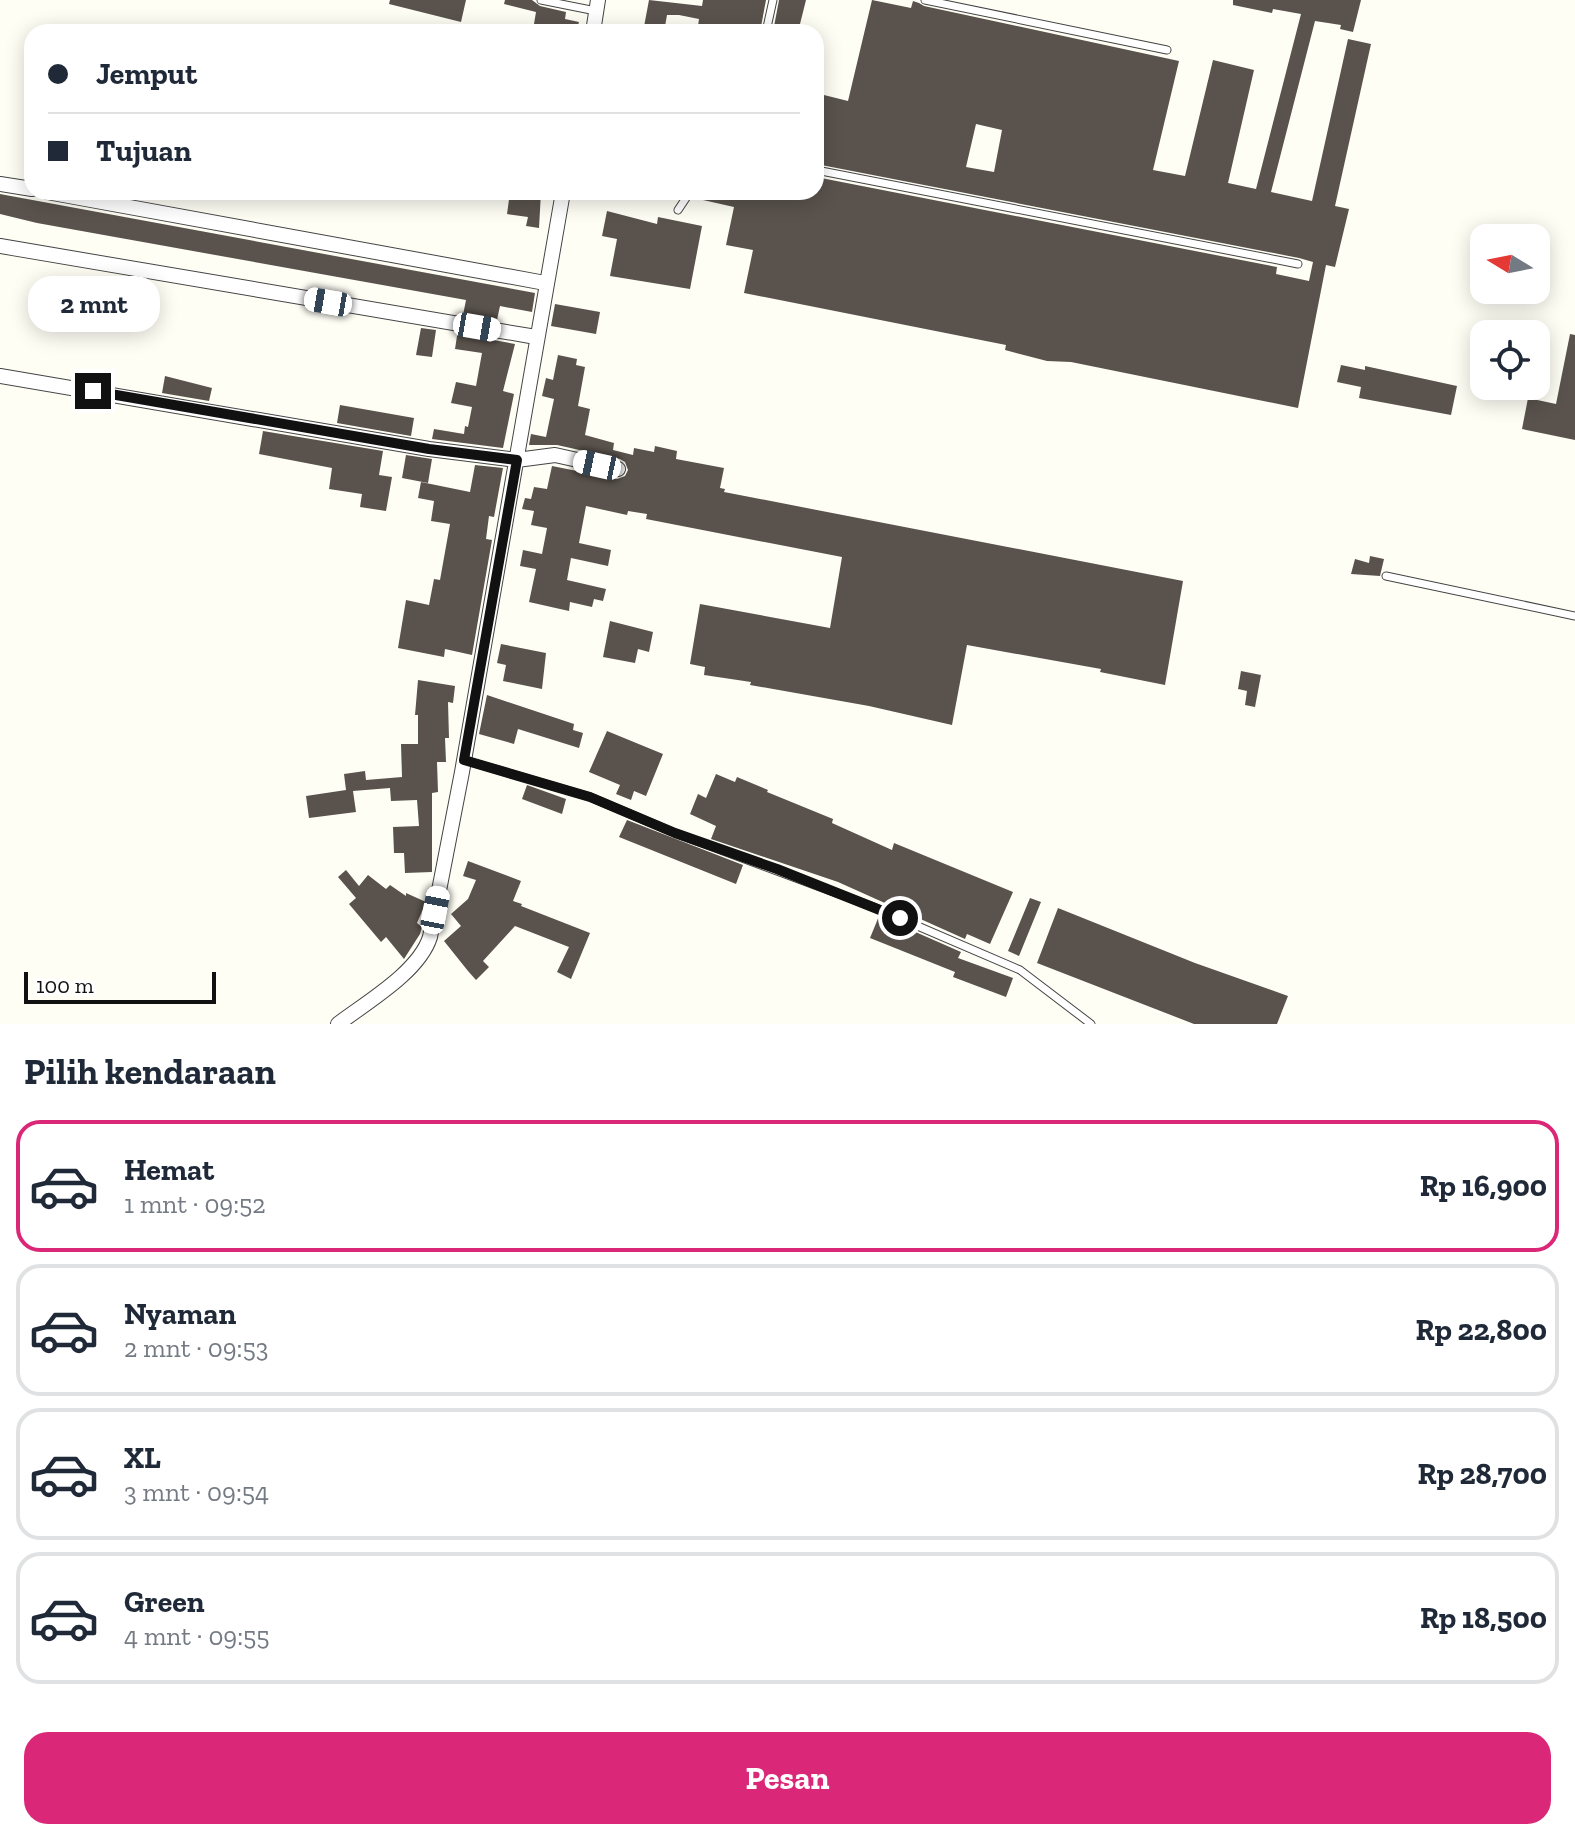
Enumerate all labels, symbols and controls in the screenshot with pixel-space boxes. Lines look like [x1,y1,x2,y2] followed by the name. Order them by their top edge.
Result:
[96,56,197,92] text: Jemput
[96,133,192,169] text: Tujuan
[1470,224,1550,304] north arrow
[1470,224,1550,400] map controls
[27,275,159,331] callout: 2 mnt
[302,286,354,318] car
[60,288,128,320] text: 2 mnt
[451,311,503,343] car
[1470,320,1550,400] button: locate
[75,373,111,409] route end
[571,448,623,482] car
[419,884,451,936] car
[882,900,918,936] route start
[24,968,216,1004] scale bar
[36,972,94,999] text: 100 m
[24,1050,276,1093] text: Pilih kendaraan
[28,1150,100,1222] icon: car
[124,1152,214,1188] text: Hemat
[1420,1168,1547,1204] text: Rp 16,900
[124,1188,266,1220] text: 1 mnt · 09:52
[28,1294,100,1366] icon: car
[124,1296,236,1332] text: Nyaman
[1416,1312,1547,1348] text: Rp 22,800
[124,1332,268,1364] text: 2 mnt · 09:53
[28,1438,100,1510] icon: car
[124,1440,161,1476] text: XL
[1418,1456,1547,1492] text: Rp 28,700
[124,1476,269,1508] text: 3 mnt · 09:54
[28,1582,100,1654] icon: car
[124,1584,204,1620] text: Green
[1420,1600,1547,1636] text: Rp 18,500
[124,1620,270,1652] text: 4 mnt · 09:55
[24,1732,1551,1824] button: Pesan

